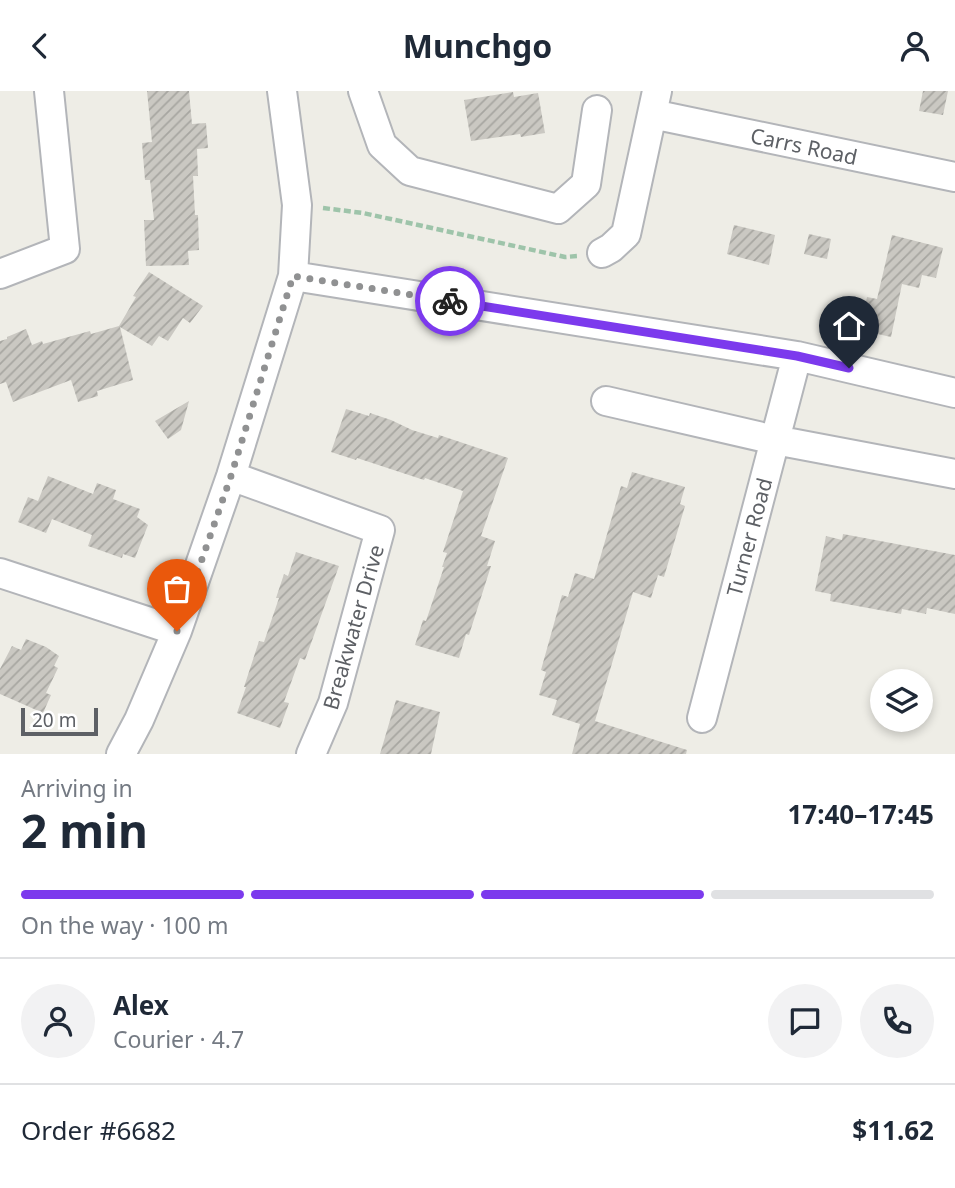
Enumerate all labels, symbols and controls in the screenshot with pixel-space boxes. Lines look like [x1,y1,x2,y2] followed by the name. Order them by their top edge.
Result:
[403,24,552,67] text: Munchgo
[21,27,59,65] icon: back
[896,27,934,65] icon: person
[748,121,860,171] street label: Carrs Road
[415,266,485,336] courier
[431,282,469,320] icon: bike
[819,296,879,368] pin
[830,307,868,345] icon: home
[720,475,778,599] street label: Turner Road
[316,541,390,713] street label: Breakwater Drive
[147,559,207,631] pin
[158,570,196,608] icon: bag
[870,669,933,732] map controls
[870,669,933,732] button: layers
[21,705,98,737] scale bar
[32,707,76,733] text: 20 m
[21,772,133,804] text: Arriving in
[787,796,934,832] text: 17:40–17:45
[21,799,148,861] text: 2 min
[21,909,228,941] text: On the way · 100 m
[21,984,95,1058] button: person
[768,984,842,1058] button: chat
[860,984,934,1058] button: phone
[113,987,169,1023] text: Alex
[113,1023,244,1055] text: Courier · 4.7
[21,1112,176,1148] text: Order #6682
[852,1112,934,1148] text: $11.62

